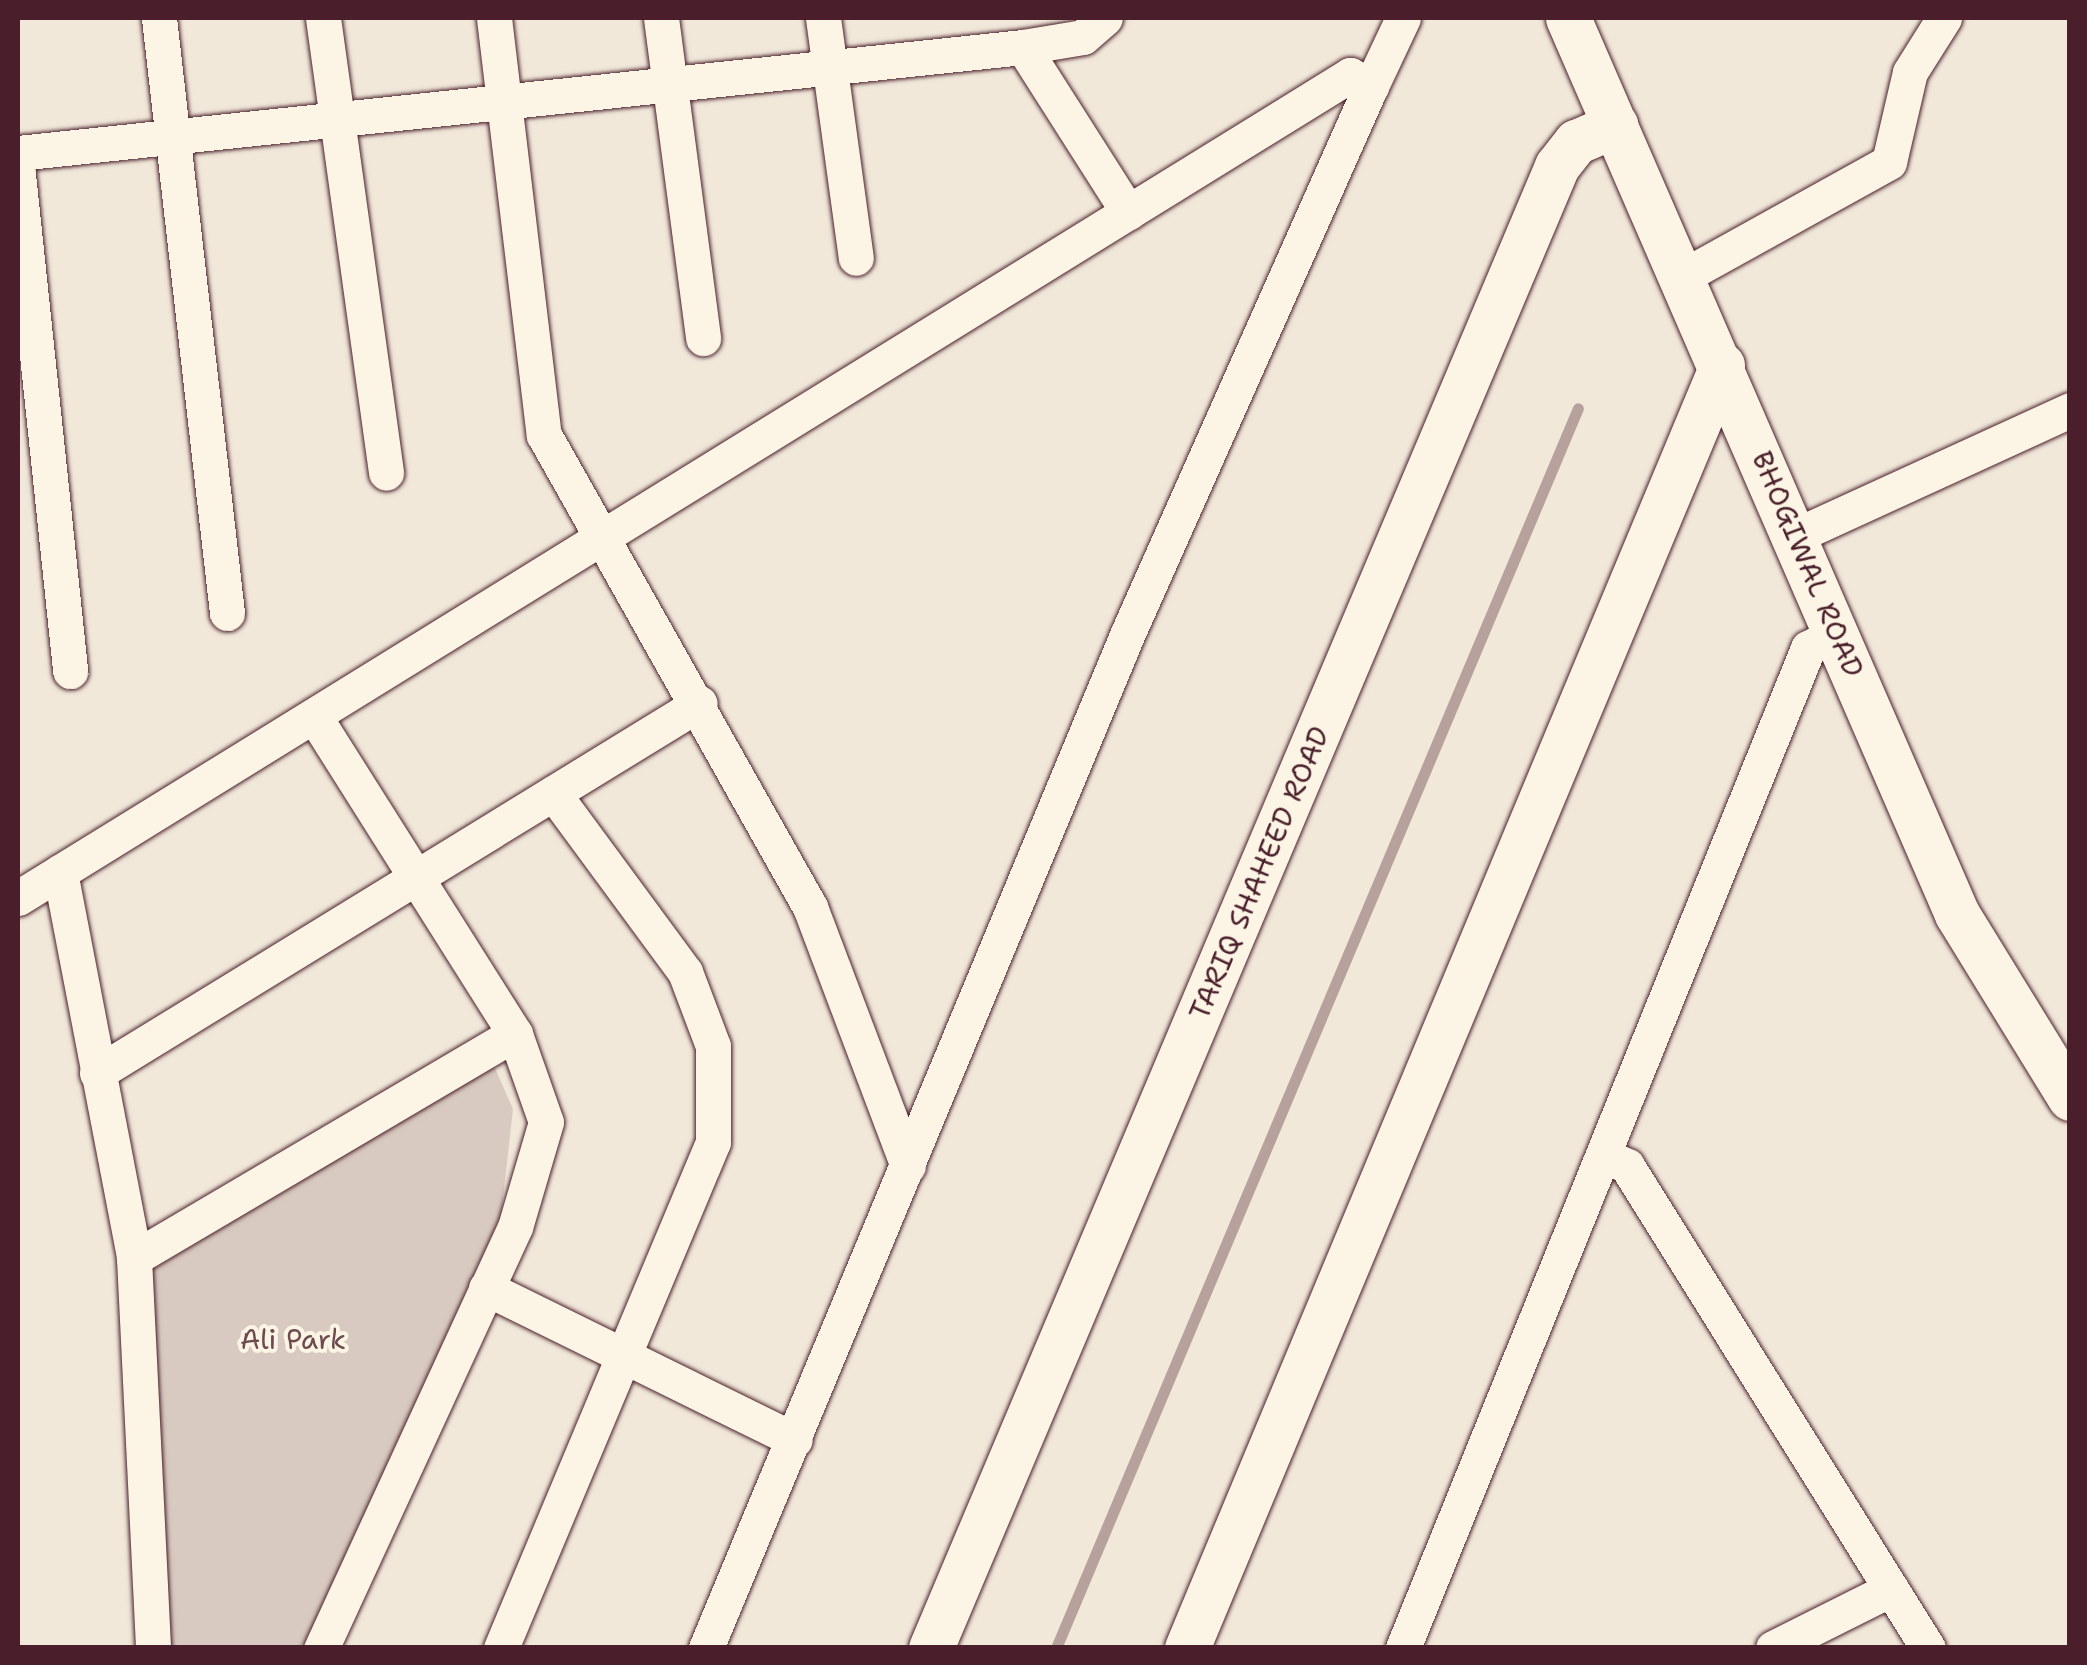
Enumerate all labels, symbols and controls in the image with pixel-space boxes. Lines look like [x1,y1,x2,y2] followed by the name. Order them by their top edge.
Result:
[1745,446,1871,682] street label: BHOGIWAL ROAD
[1182,721,1336,1025] street label: TARIQ SHAHEED ROAD
[240,1322,346,1356] park label: Ali Park

